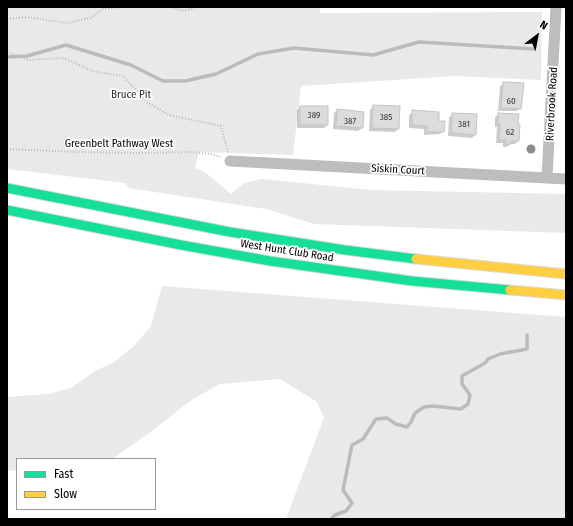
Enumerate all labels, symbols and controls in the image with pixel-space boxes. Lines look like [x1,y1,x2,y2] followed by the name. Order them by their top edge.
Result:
[517,16,557,56] north arrow
[537,18,550,33] text: N
[543,67,561,141] street label: Riverbrook Road
[111,88,151,102] park label: Bruce Pit
[506,96,516,106] house number: 60
[308,110,320,120] house number: 389
[380,112,392,122] house number: 385
[344,116,356,126] house number: 387
[458,119,470,129] house number: 381
[506,127,514,137] house number: 62
[65,137,173,151] street label: Greenbelt Pathway West
[371,162,425,178] street label: Siskin Court
[239,237,335,265] street label: West Hunt Club Road
[16,458,156,510] legend
[54,467,73,481] text: Fast
[54,487,77,501] text: Slow

